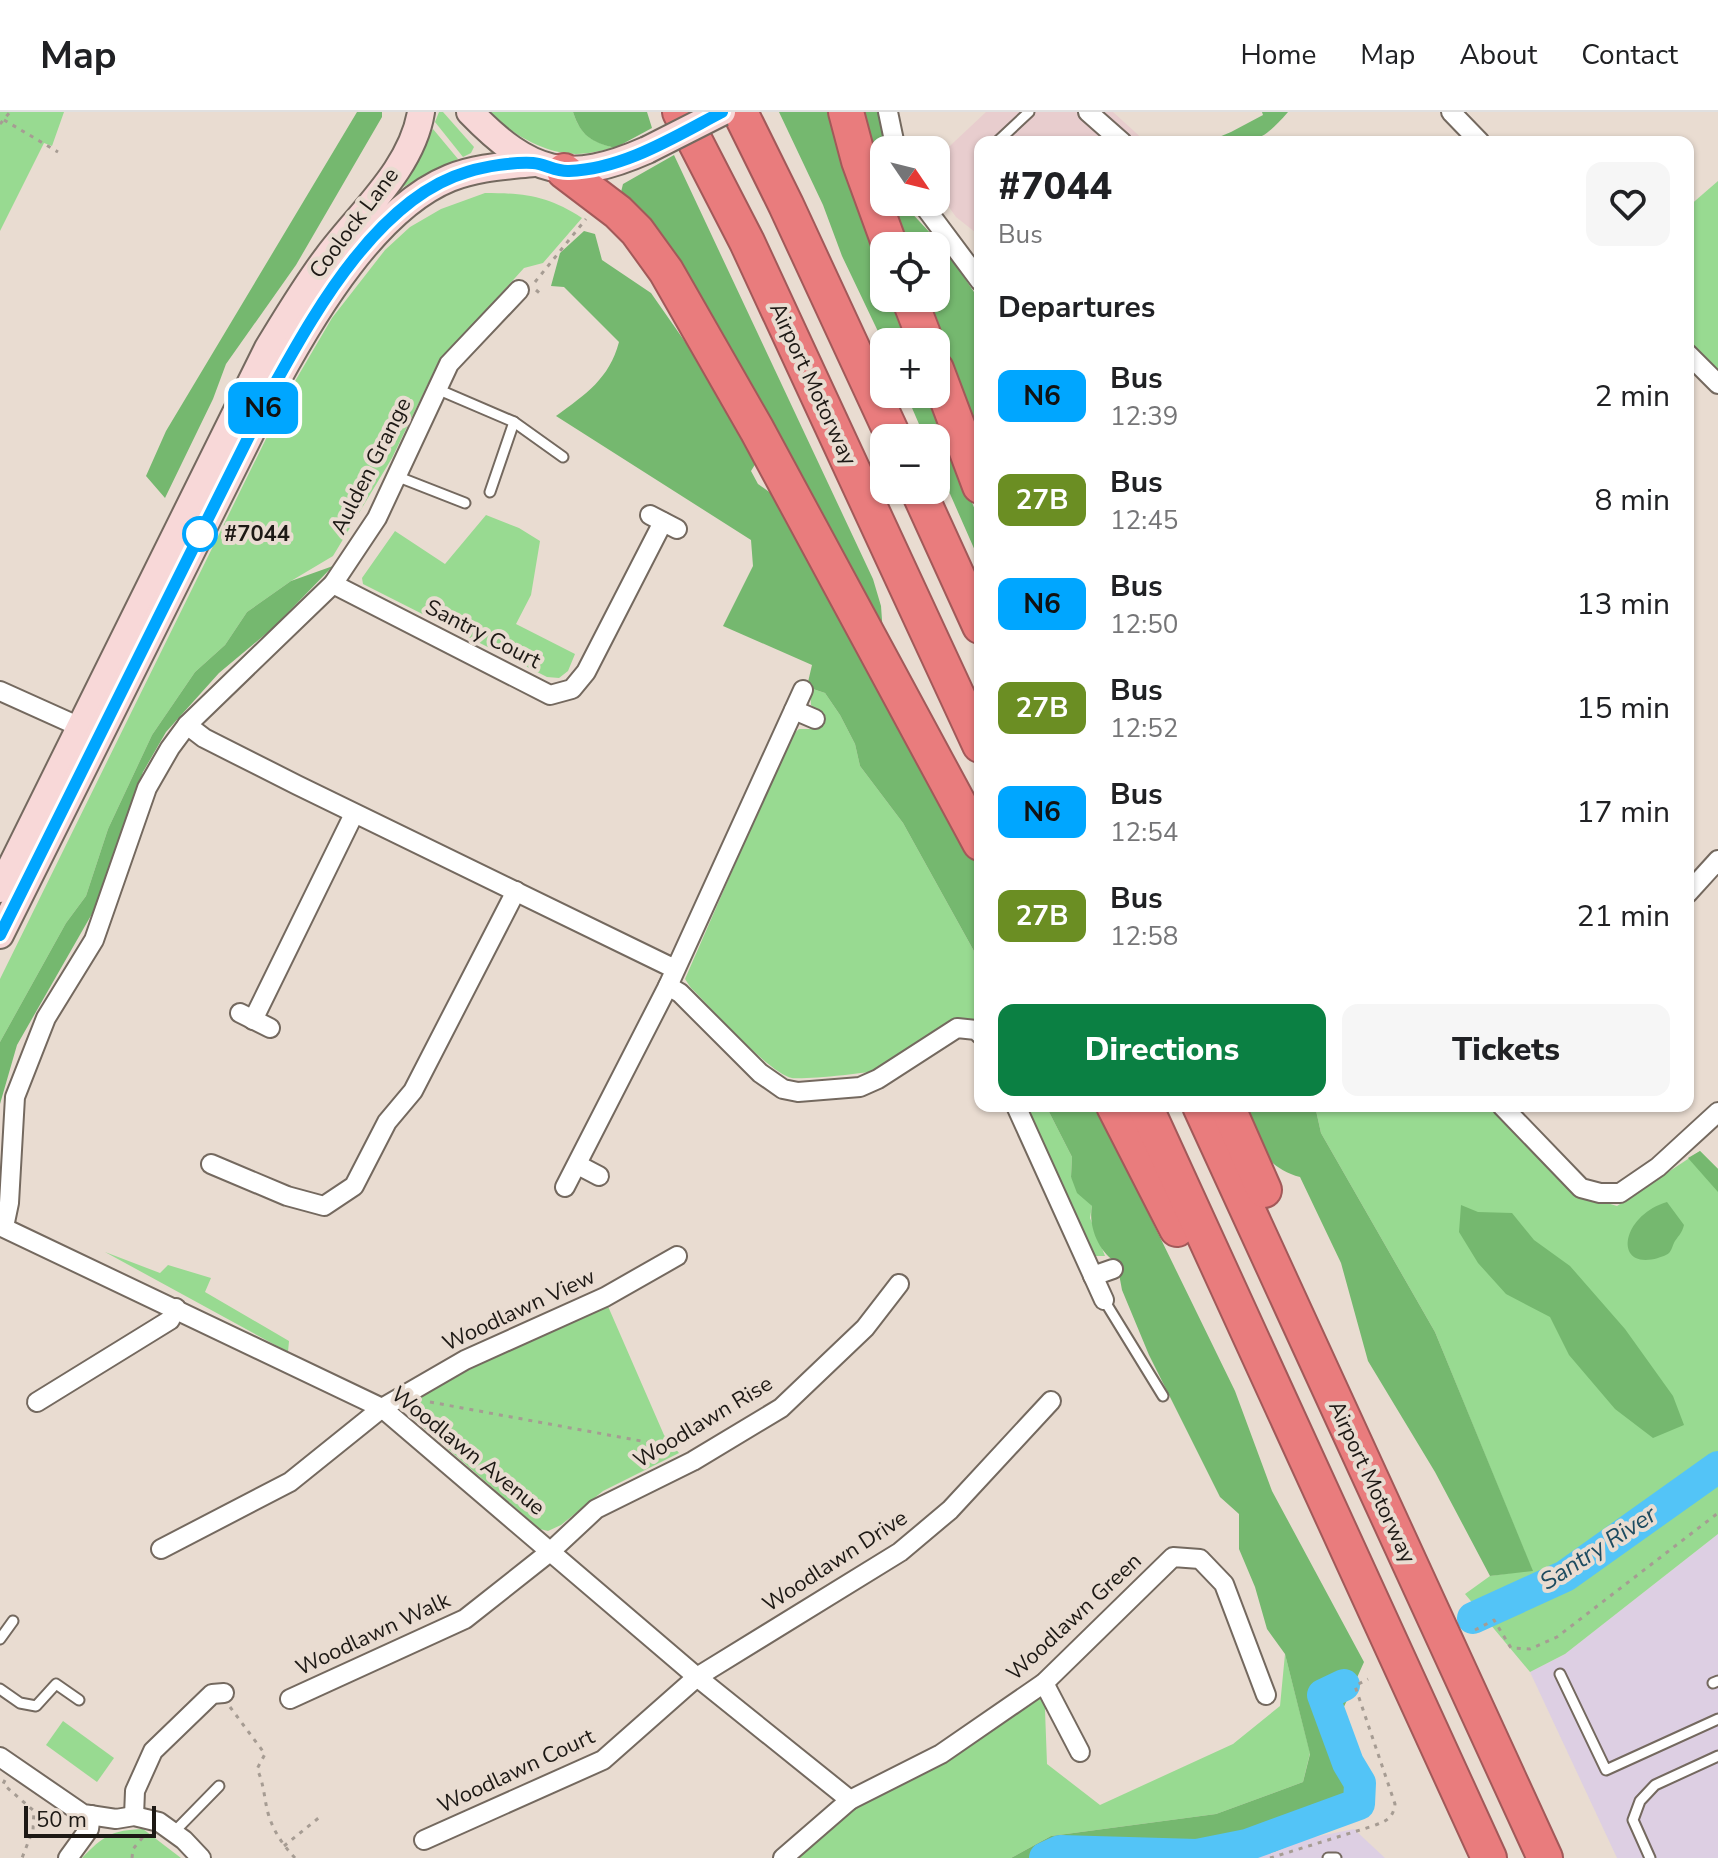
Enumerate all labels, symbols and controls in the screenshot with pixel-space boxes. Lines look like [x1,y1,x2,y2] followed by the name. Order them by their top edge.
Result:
[40,30,117,81] text: Map
[1241,36,1316,74] text: Home
[1360,36,1415,74] text: Map
[1459,36,1537,74] text: About
[1581,36,1678,74] text: Contact
[870,136,950,216] north arrow
[870,136,950,504] map controls
[302,161,406,285] street label: Coolock Lane
[998,161,1112,212] text: #7044
[1586,162,1670,246] button: heart
[998,217,1043,252] text: Bus
[870,232,950,312] button: locate
[998,287,1155,328] text: Departures
[762,298,864,471] street label: Airport Motorway
[870,328,950,408] button: +
[1110,358,1163,399] text: Bus
[1595,376,1670,417] text: 2 min
[1023,377,1061,415] text: N6
[227,382,299,434] line badge: N6
[244,389,282,427] text: N6
[324,392,418,540] street label: Aulden Grange
[1110,399,1178,434] text: 12:39
[870,424,950,504] button: −
[1110,462,1163,503] text: Bus
[1595,480,1670,521] text: 8 min
[1016,481,1068,519] text: 27B
[1110,503,1178,538] text: 12:45
[183,517,217,551] marker: #7044
[224,519,290,549] place label: #7044
[1110,566,1163,607] text: Bus
[1577,584,1670,625] text: 13 min
[1023,585,1061,623] text: N6
[420,592,546,676] street label: Santry Court
[1110,607,1178,642] text: 12:50
[1110,670,1163,711] text: Bus
[1577,688,1670,729] text: 15 min
[1016,689,1068,727] text: 27B
[1110,711,1178,746] text: 12:52
[1110,774,1163,815] text: Bus
[1577,792,1670,833] text: 17 min
[1023,793,1061,831] text: N6
[1110,815,1178,850] text: 12:54
[1110,878,1163,919] text: Bus
[1577,896,1670,937] text: 21 min
[1016,897,1068,935] text: 27B
[1110,919,1178,954] text: 12:58
[998,1004,1326,1096] button: Directions
[1342,1004,1670,1096] button: Tickets
[438,1261,600,1359] street label: Woodlawn View
[628,1369,778,1475] street label: Woodlawn Rise
[385,1380,551,1522] street label: Woodlawn Avenue
[1321,1396,1423,1569] street label: Airport Motorway
[1534,1498,1663,1598] water label: Santry River
[757,1503,913,1619] street label: Woodlawn Drive
[1000,1547,1148,1687] street label: Woodlawn Green
[291,1585,456,1683] street label: Woodlawn Walk
[433,1721,600,1820] street label: Woodlawn Court
[24,1802,156,1838] scale bar
[36,1805,87,1835] text: 50 m

